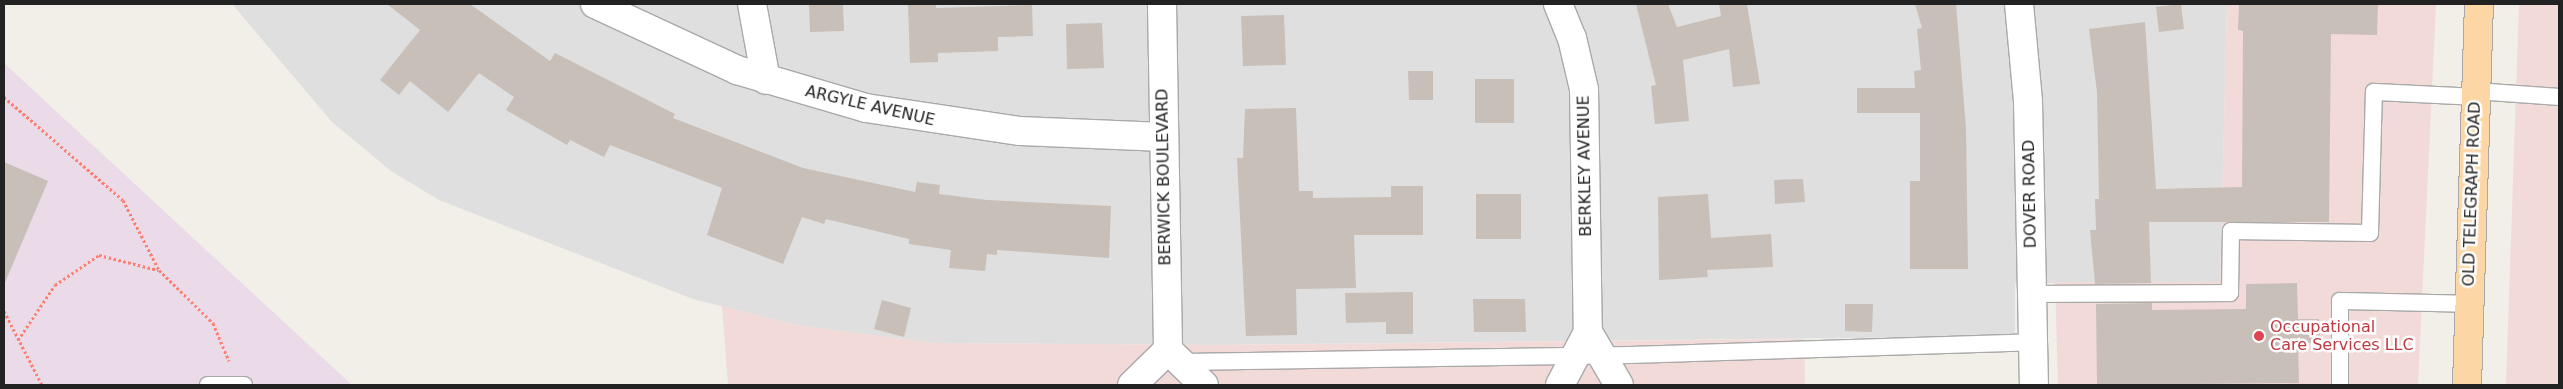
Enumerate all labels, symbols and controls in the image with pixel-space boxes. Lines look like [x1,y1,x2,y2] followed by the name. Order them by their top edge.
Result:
[803,82,937,130] street label: ARGYLE AVENUE
[1153,88,1175,266] street label: BERWICK BOULEVARD
[1574,95,1596,237] street label: BERKLEY AVENUE
[2459,101,2485,287] street label: OLD TELEGRAPH ROAD
[2019,140,2041,248] street label: DOVER ROAD
[2270,317,2414,355] place label: Occupational Care Services LLC
[2252,329,2266,343] marker: Occupational Care Services LLC

